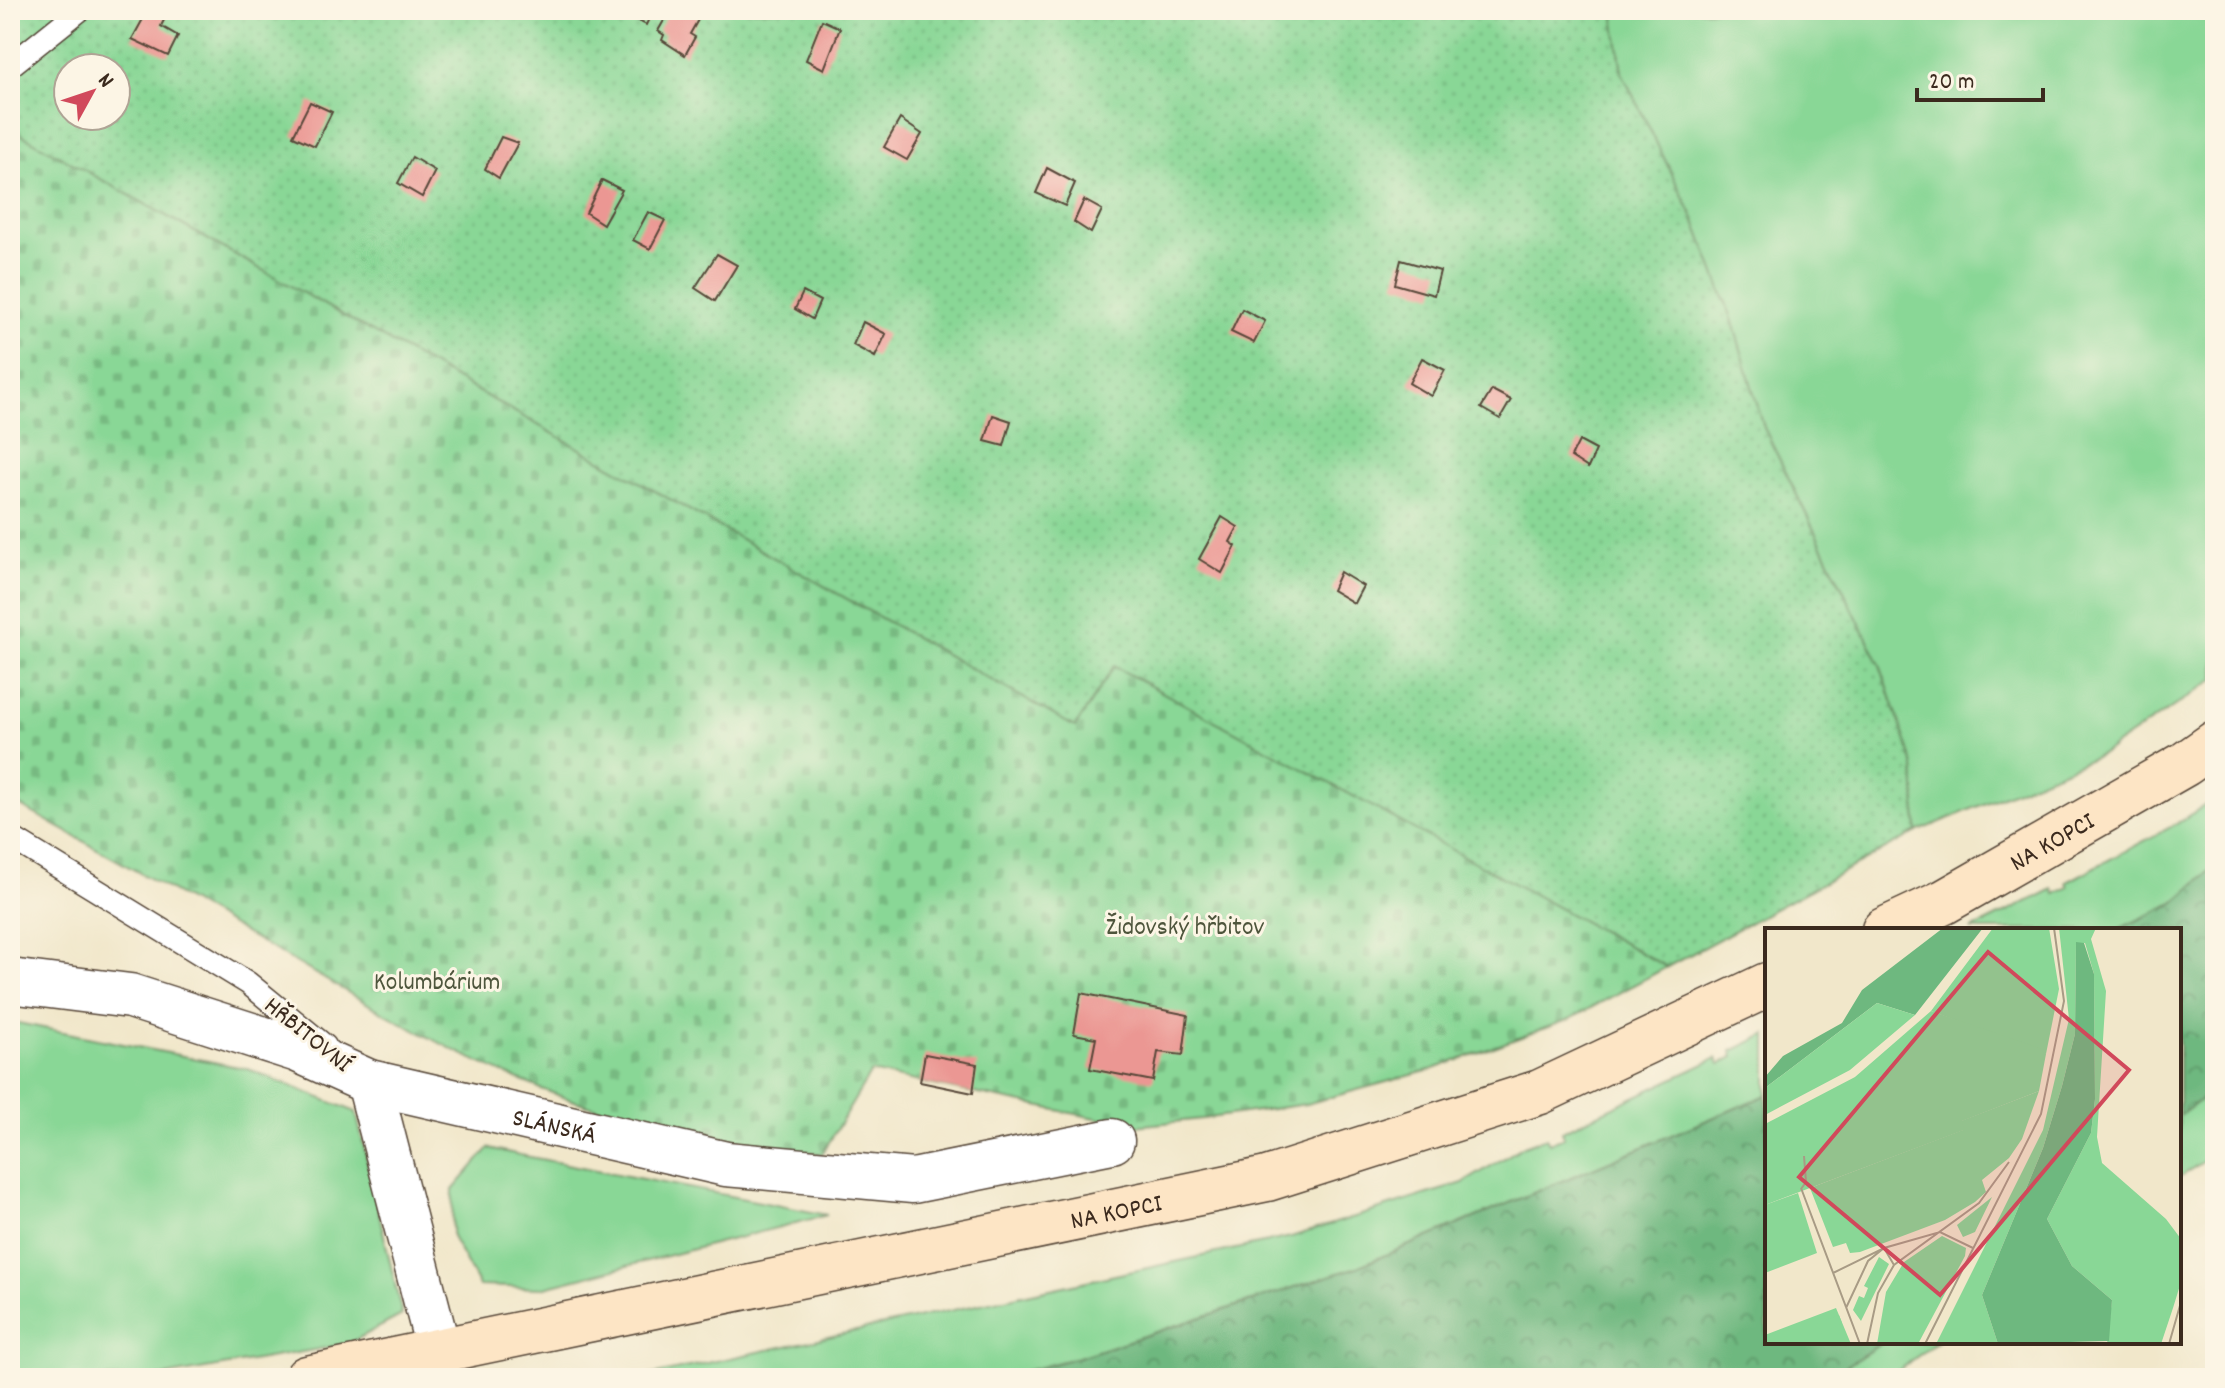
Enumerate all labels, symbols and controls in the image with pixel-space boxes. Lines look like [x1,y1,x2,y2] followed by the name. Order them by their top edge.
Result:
[52,52,132,132] north arrow
[1917,52,2043,102] scale bar
[1929,66,1975,100] text: 20 m
[89,67,120,96] text: N
[2004,804,2103,883] street label: NA KOPCI
[1106,910,1264,947] park label: Židovský hřbitov
[1765,928,2181,1344] inset map
[374,965,500,1002] park label: Kolumbárium
[255,989,359,1083] street label: HŘBITOVNÍ
[508,1101,600,1156] street label: SLÁNSKÁ
[1067,1186,1166,1241] street label: NA KOPCI

